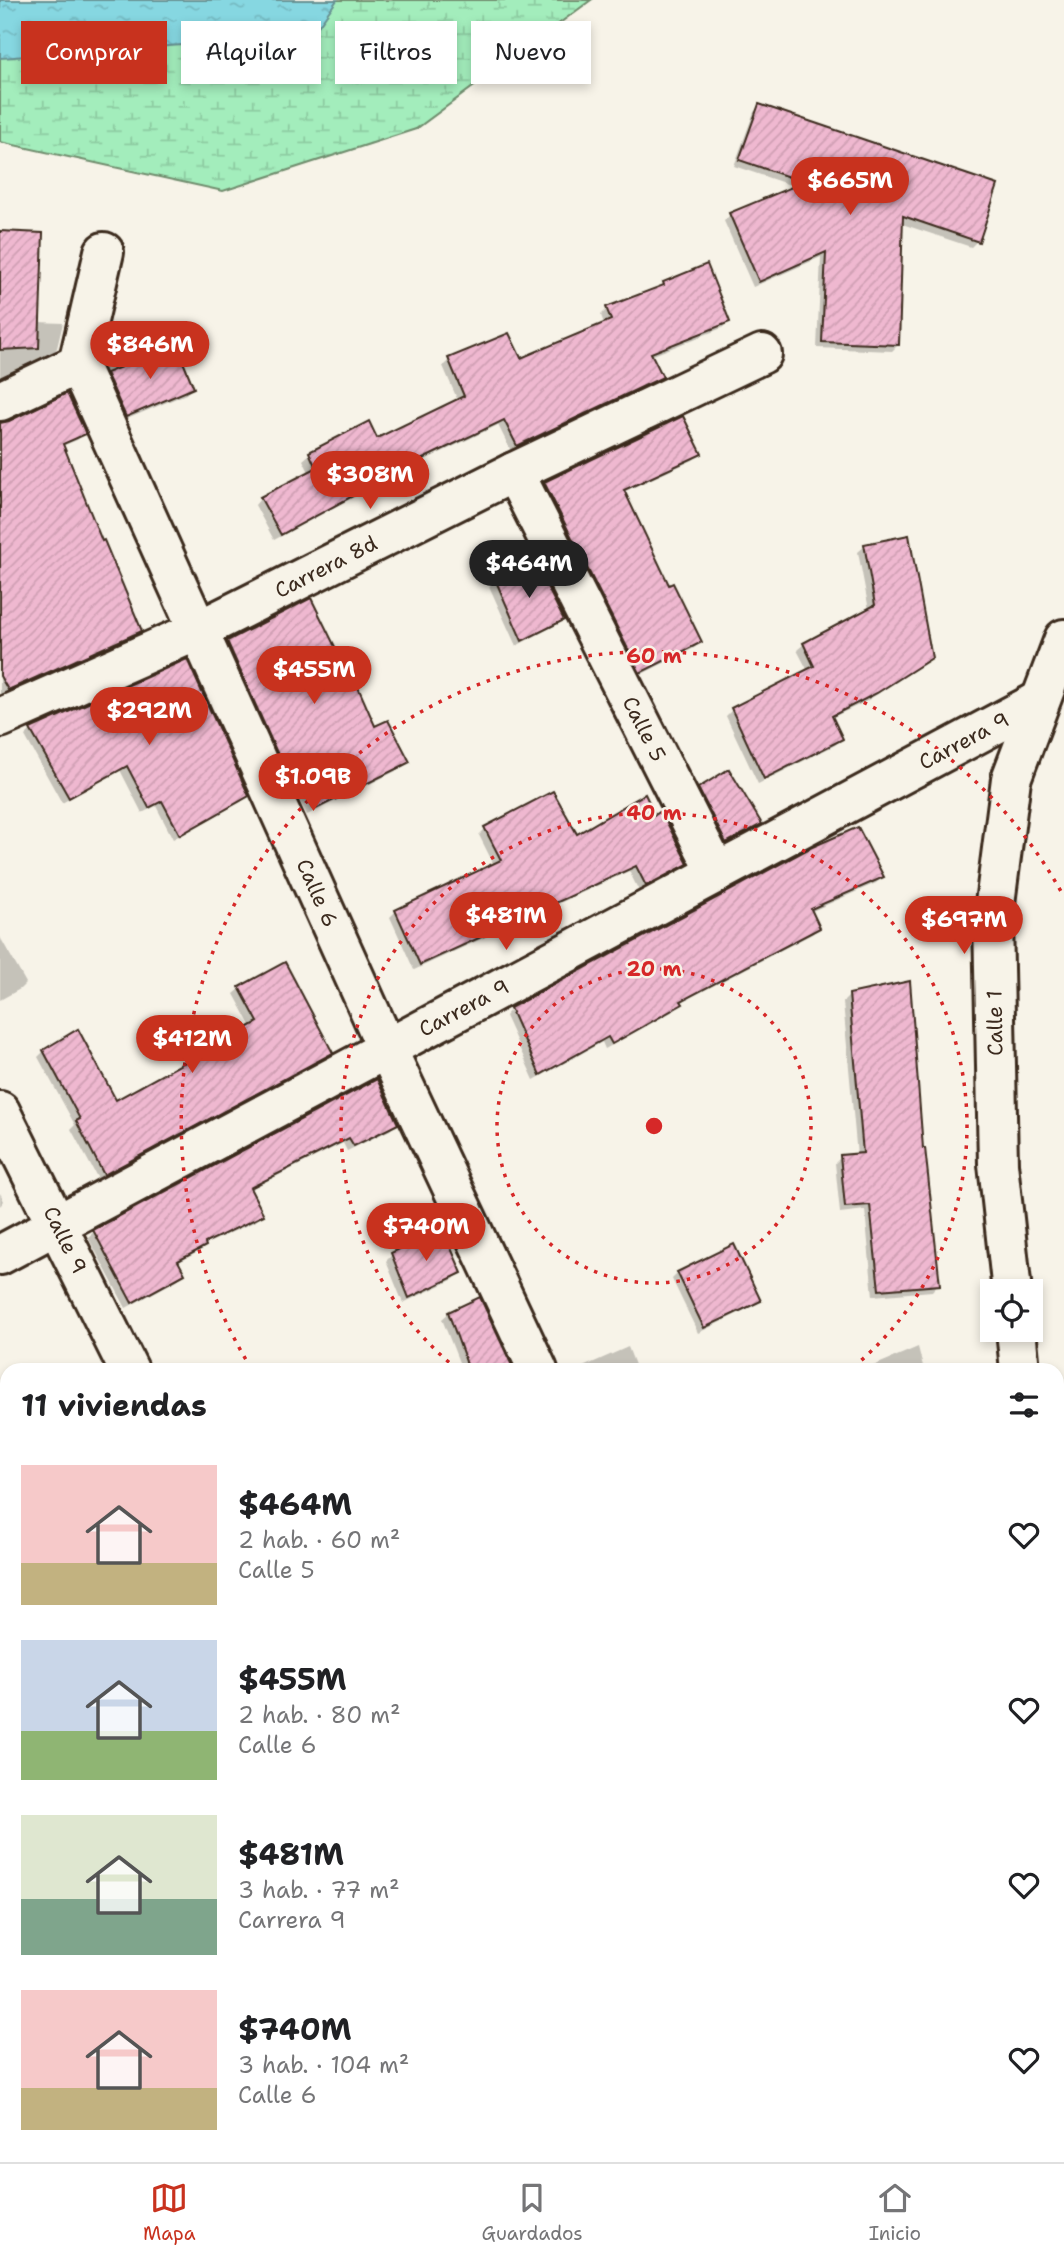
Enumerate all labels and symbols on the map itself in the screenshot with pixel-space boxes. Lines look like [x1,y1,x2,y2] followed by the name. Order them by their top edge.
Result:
[801,158,899,217] pin: $665M
[101,322,199,381] pin: $846M
[321,452,419,511] pin: $308M
[270,529,382,605] street label: Carrera 8d
[480,540,578,600] pin: $464M
[626,642,682,670] text: 60 m
[265,646,363,706] pin: $455M
[100,688,198,747] pin: $292M
[616,691,672,767] street label: Calle 5
[914,706,1014,776] street label: Carrera 9
[256,754,370,813] pin: $1.09B
[626,799,682,827] text: 40 m
[290,855,344,931] street label: Calle 6
[457,892,555,952] pin: $481M
[915,897,1013,956] pin: $697M
[626,955,682,983] text: 20 m
[414,973,514,1043] street label: Carrera 9
[980,990,1010,1056] street label: Calle 1
[143,1016,241,1075] pin: $412M
[642,1114,666,1138] centre of rings
[37,1202,93,1278] street label: Calle 9
[377,1204,475,1263] pin: $740M

